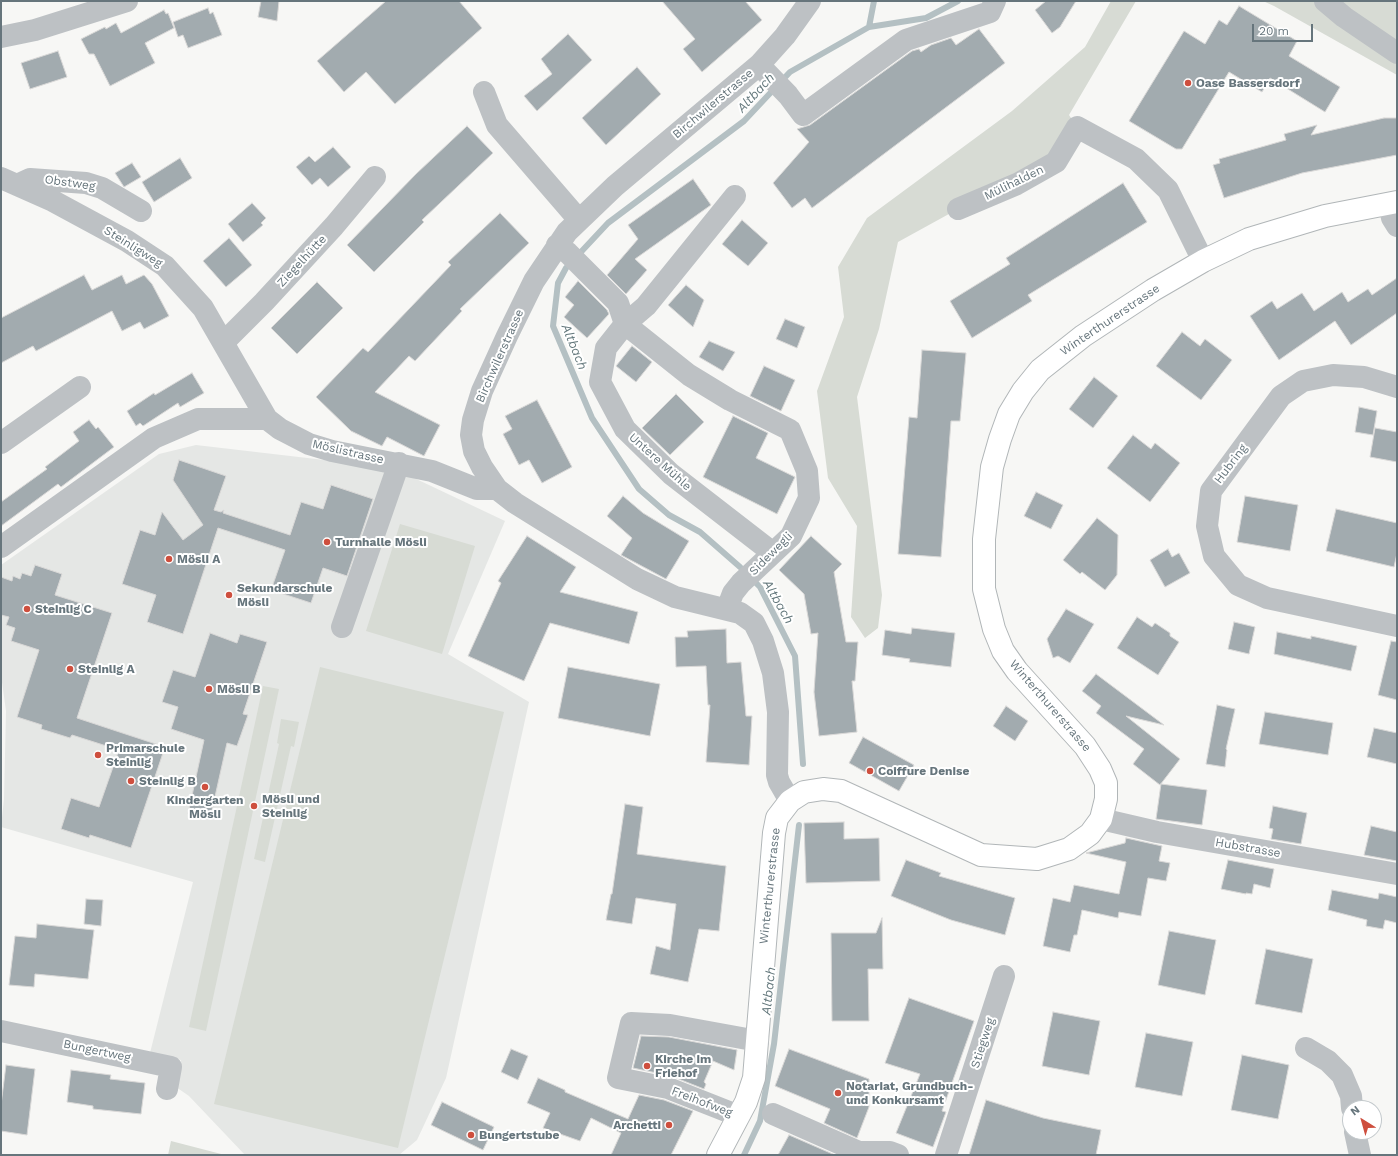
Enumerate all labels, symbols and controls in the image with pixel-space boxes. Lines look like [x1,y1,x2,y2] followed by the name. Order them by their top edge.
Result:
[1254,16,1315,42] scale bar
[1259,24,1289,38] text: 20 m
[670,66,756,142] street label: Birchwilerstrasse
[734,70,778,116] water label: Altbach
[1196,76,1300,90] place label: Oase Bassersdorf
[1183,78,1193,88] marker: Oase Bassersdorf
[982,162,1046,204] street label: Mülihalden
[44,172,96,194] street label: Obstweg
[101,223,165,271] street label: Steinligweg
[274,232,330,290] street label: Ziegelhütte
[1057,281,1163,359] street label: Winterthurerstrasse
[473,307,527,405] street label: Birchwilerstrasse
[558,322,590,372] water label: Altbach
[626,430,694,494] street label: Untere Mühle
[311,437,385,467] street label: Möslistrasse
[1212,441,1250,487] street label: Hubring
[746,529,796,579] street label: Sidewegli
[335,535,427,549] place label: Turnhalle Mösli
[322,537,332,547] marker: Turnhalle Mösli
[177,552,220,566] place label: Mösli A
[164,554,174,564] marker: Mösli A
[759,577,797,627] water label: Altbach
[237,581,332,609] place label: Sekundarschule Mösli
[224,590,234,600] marker: Sekundarschule Mösli
[35,602,92,616] place label: Steinlig C
[22,604,32,614] marker: Steinlig C
[1006,657,1094,755] street label: Winterthurerstrasse
[78,662,135,676] place label: Steinlig A
[65,664,75,674] marker: Steinlig A
[217,682,261,696] place label: Mösli B
[204,684,214,694] marker: Mösli B
[106,741,185,769] place label: Primarschule Steinlig
[93,750,103,760] marker: Primarschule Steinlig
[878,764,969,778] place label: Coiffure Denise
[865,766,875,776] marker: Coiffure Denise
[139,774,196,788] place label: Steinlig B
[126,776,136,786] marker: Steinlig B
[200,782,210,792] marker: Kindergarten Mösli
[262,792,320,820] place label: Mösli und Steinlig
[166,793,244,821] place label: Kindergarten Mösli
[249,801,259,811] marker: Mösli und Steinlig
[757,827,783,945] street label: Winterthurerstrasse
[1214,835,1282,861] street label: Hubstrasse
[759,966,779,1016] water label: Altbach
[968,1016,998,1070] street label: Stiegweg
[62,1037,132,1065] street label: Bungertweg
[655,1052,711,1080] place label: Kirche im Friehof
[642,1061,652,1071] marker: Kirche im Friehof
[846,1079,974,1107] place label: Notariat, Grundbuch- und Konkursamt
[670,1084,734,1120] street label: Freihofweg
[833,1088,843,1098] marker: Notariat, Grundbuch- und Konkursamt
[1342,1100,1382,1140] north arrow
[1348,1103,1362,1118] text: N
[613,1118,661,1132] place label: Archetti
[664,1120,674,1130] marker: Archetti
[479,1128,560,1142] place label: Bungertstube
[466,1130,476,1140] marker: Bungertstube

